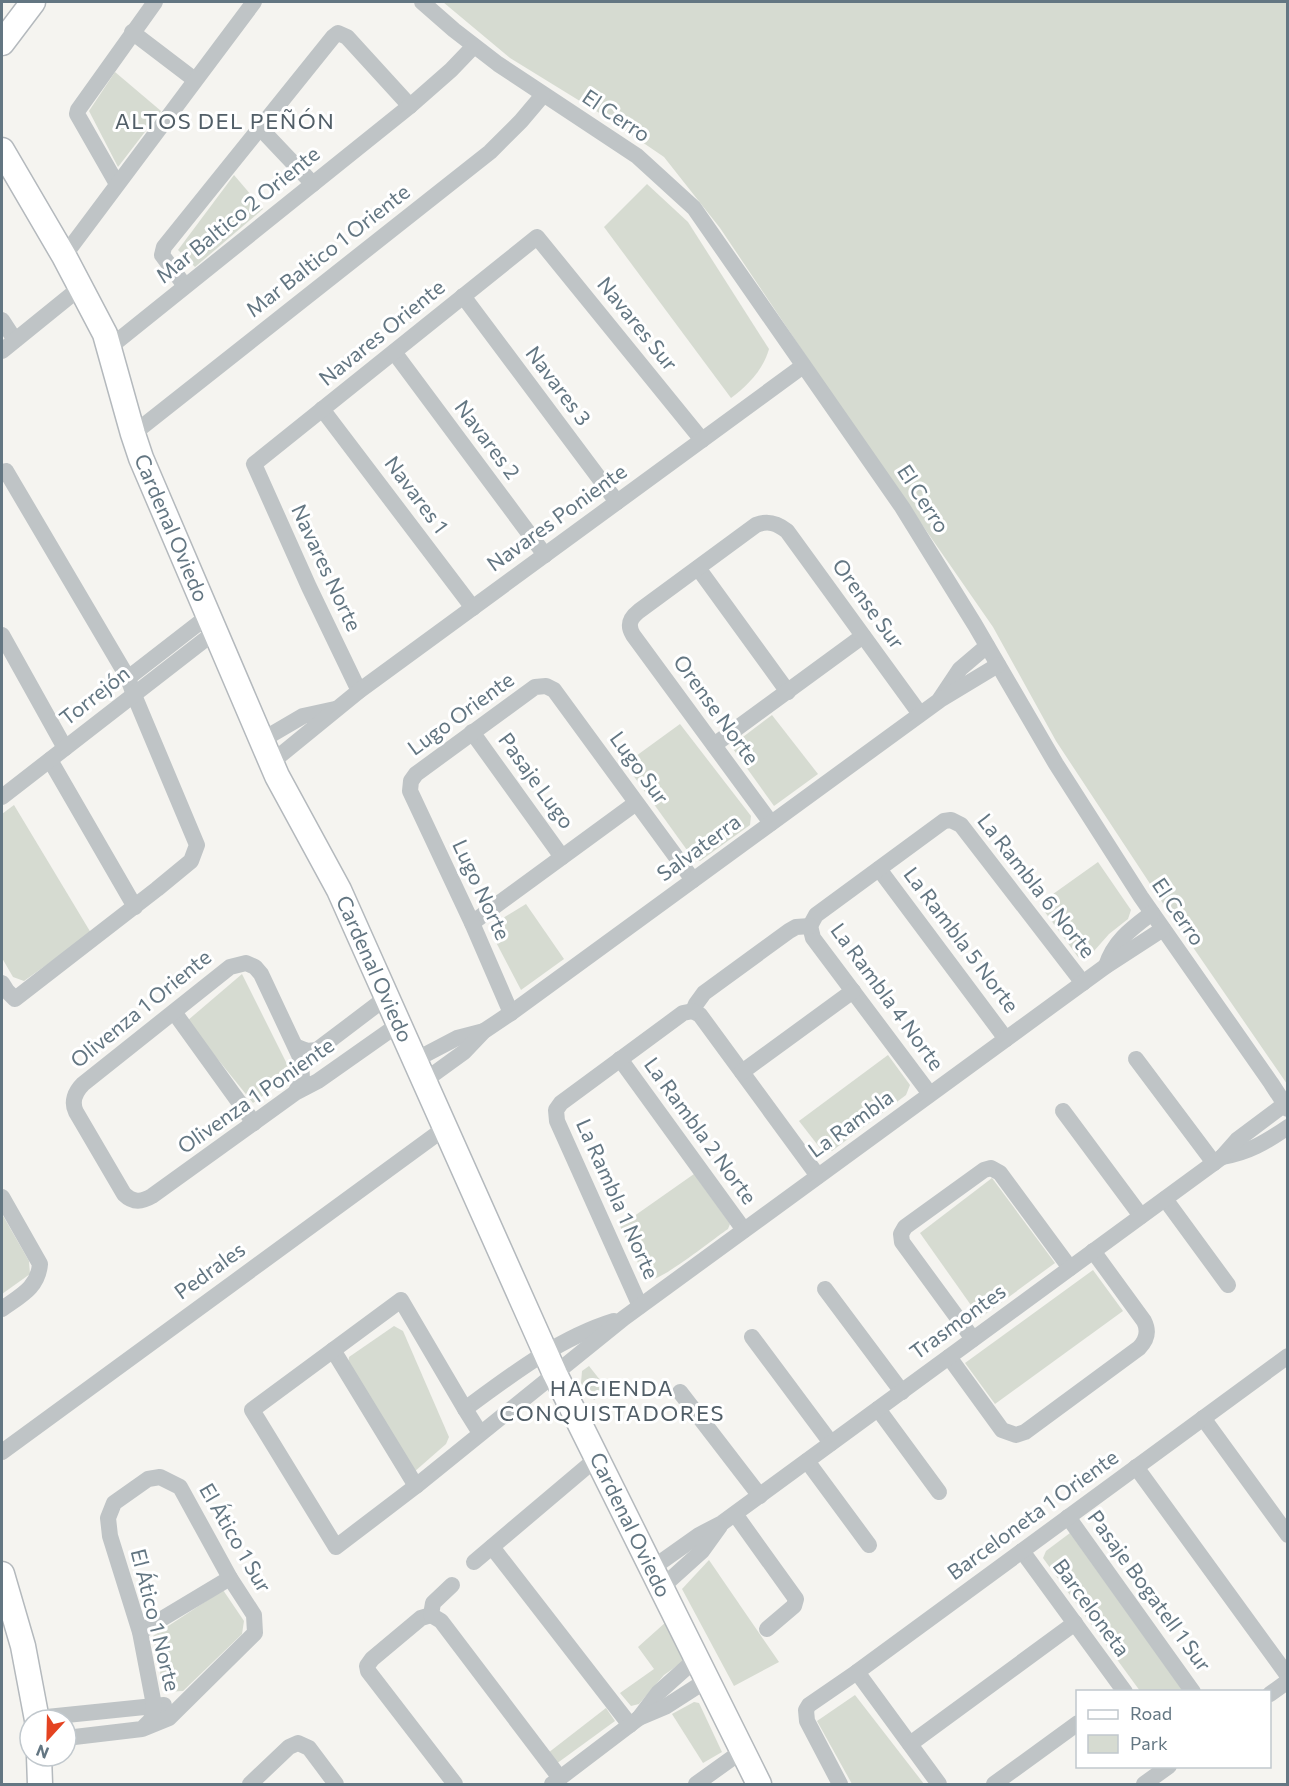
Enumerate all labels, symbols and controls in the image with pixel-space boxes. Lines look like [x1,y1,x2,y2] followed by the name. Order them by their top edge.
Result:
[578,83,655,146] street label: El Cerro
[115,107,335,134] district label: ALTOS DEL PEÑÓN
[150,140,324,288] street label: Mar Baltico 2 Oriente
[240,178,414,321] street label: Mar Baltico 1 Oriente
[593,271,684,375] street label: Navares Sur
[313,274,449,390] street label: Navares Oriente
[521,341,597,430] street label: Navares 3
[450,395,526,484] street label: Navares 2
[130,450,215,605] street label: Cardenal Oviedo
[380,451,454,537] street label: Navares 1
[482,458,631,576] street label: Navares Poniente
[893,459,956,537] street label: El Cerro
[287,500,368,635] street label: Navares Norte
[828,553,910,653] street label: Orense Sur
[669,649,765,769] street label: Orense Norte
[54,660,134,730] street label: Torrejón
[402,666,518,760] street label: Lugo Oriente
[605,726,675,808] street label: Lugo Sur
[494,727,580,833] street label: Pasaje Lugo
[651,808,745,885] street label: Salvaterra
[973,808,1101,962] street label: La Rambla 6 Norte
[448,835,516,944] street label: Lugo Norte
[899,861,1025,1017] street label: La Rambla 5 Norte
[1148,873,1211,950] street label: El Cerro
[332,891,419,1046] street label: Cardenal Oviedo
[826,918,950,1075] street label: La Rambla 4 Norte
[65,944,215,1072] street label: Olivenza 1 Oriente
[172,1031,338,1158] street label: Olivenza 1 Poniente
[640,1052,763,1208] street label: La Rambla 2 Norte
[803,1084,898,1162] street label: La Rambla
[572,1115,665,1282] street label: La Rambla 1 Norte
[169,1236,249,1304] street label: Pedrales
[904,1278,1010,1364] street label: Trasmontes
[499,1374,725,1426] district label: HACIENDA CONQUISTADORES
[942,1443,1122,1584] street label: Barceloneta 1 Oriente
[585,1448,677,1601] street label: Cardenal Oviedo
[195,1478,278,1596] street label: El Ático 1 Sur
[1083,1505,1217,1676] street label: Pasaje Bogatell 1 Sur
[127,1546,186,1693] street label: El Ático 1 Norte
[1048,1553,1136,1661] street label: Barceloneta
[1076,1690,1271,1768] legend
[1130,1702,1172,1724] text: Road
[18,1708,78,1768] north arrow
[1130,1732,1168,1754] text: Park
[33,1741,51,1763] text: N

